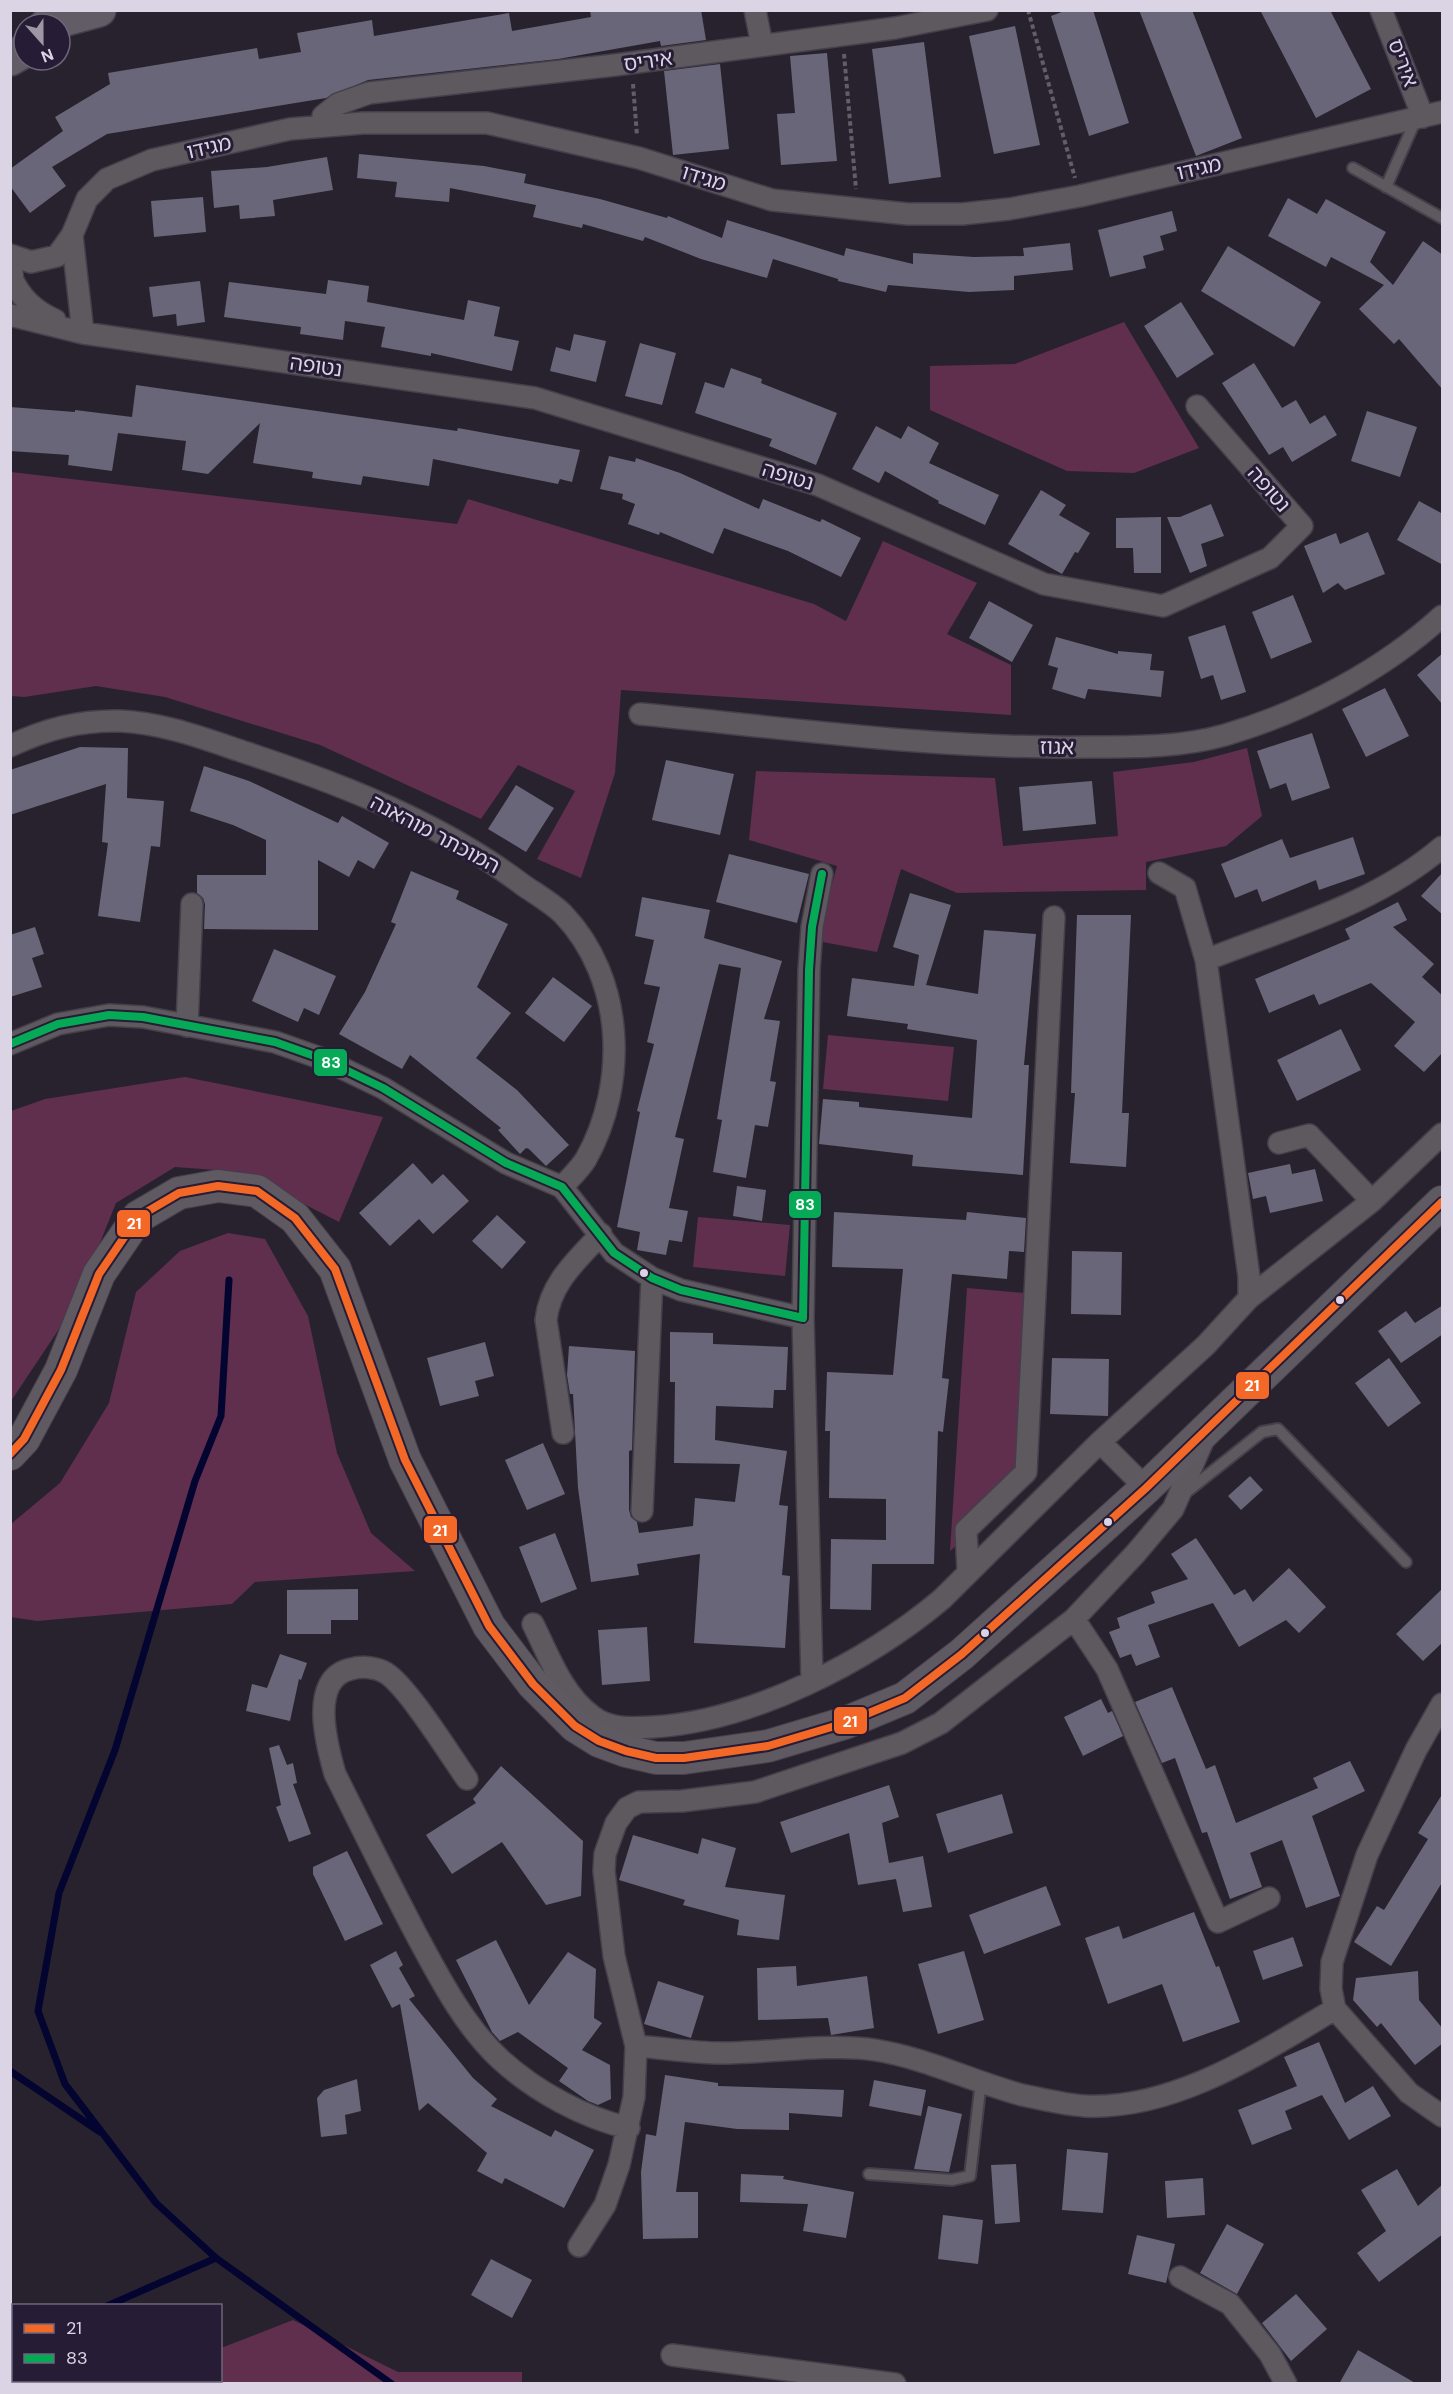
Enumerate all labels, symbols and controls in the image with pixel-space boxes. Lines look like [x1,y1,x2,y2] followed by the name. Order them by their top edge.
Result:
[12,12,72,72] north arrow
[1381,35,1425,91] street label: איריס
[38,44,56,67] text: N
[622,44,674,78] street label: איריס
[184,128,234,166] street label: מגידו
[1174,149,1224,187] street label: מגידו
[678,158,730,198] street label: מגידו
[288,348,344,384] street label: נטופה
[759,455,817,497] street label: נטופה
[1241,460,1297,518] street label: נטופה
[1040,733,1074,761] street label: אגוז
[365,788,505,880] street label: המוכתר מוהאנה
[313,1048,348,1077] line badge: 83
[321,1052,341,1073] text: 83
[788,1190,822,1219] line badge: 83
[795,1194,815,1215] text: 83
[116,1209,151,1238] line badge: 21
[126,1213,142,1234] text: 21
[638,1267,650,1279] unlabelled marker
[1334,1294,1346,1306] unlabelled marker
[1235,1371,1270,1400] line badge: 21
[1244,1375,1260,1396] text: 21
[423,1515,458,1544] line badge: 21
[1102,1516,1114,1528] unlabelled marker
[432,1520,448,1541] text: 21
[979,1627,991,1639] unlabelled marker
[833,1706,868,1735] line badge: 21
[842,1711,858,1732] text: 21
[12,2304,222,2382] legend
[66,2316,82,2340] text: 21
[66,2346,88,2370] text: 83

